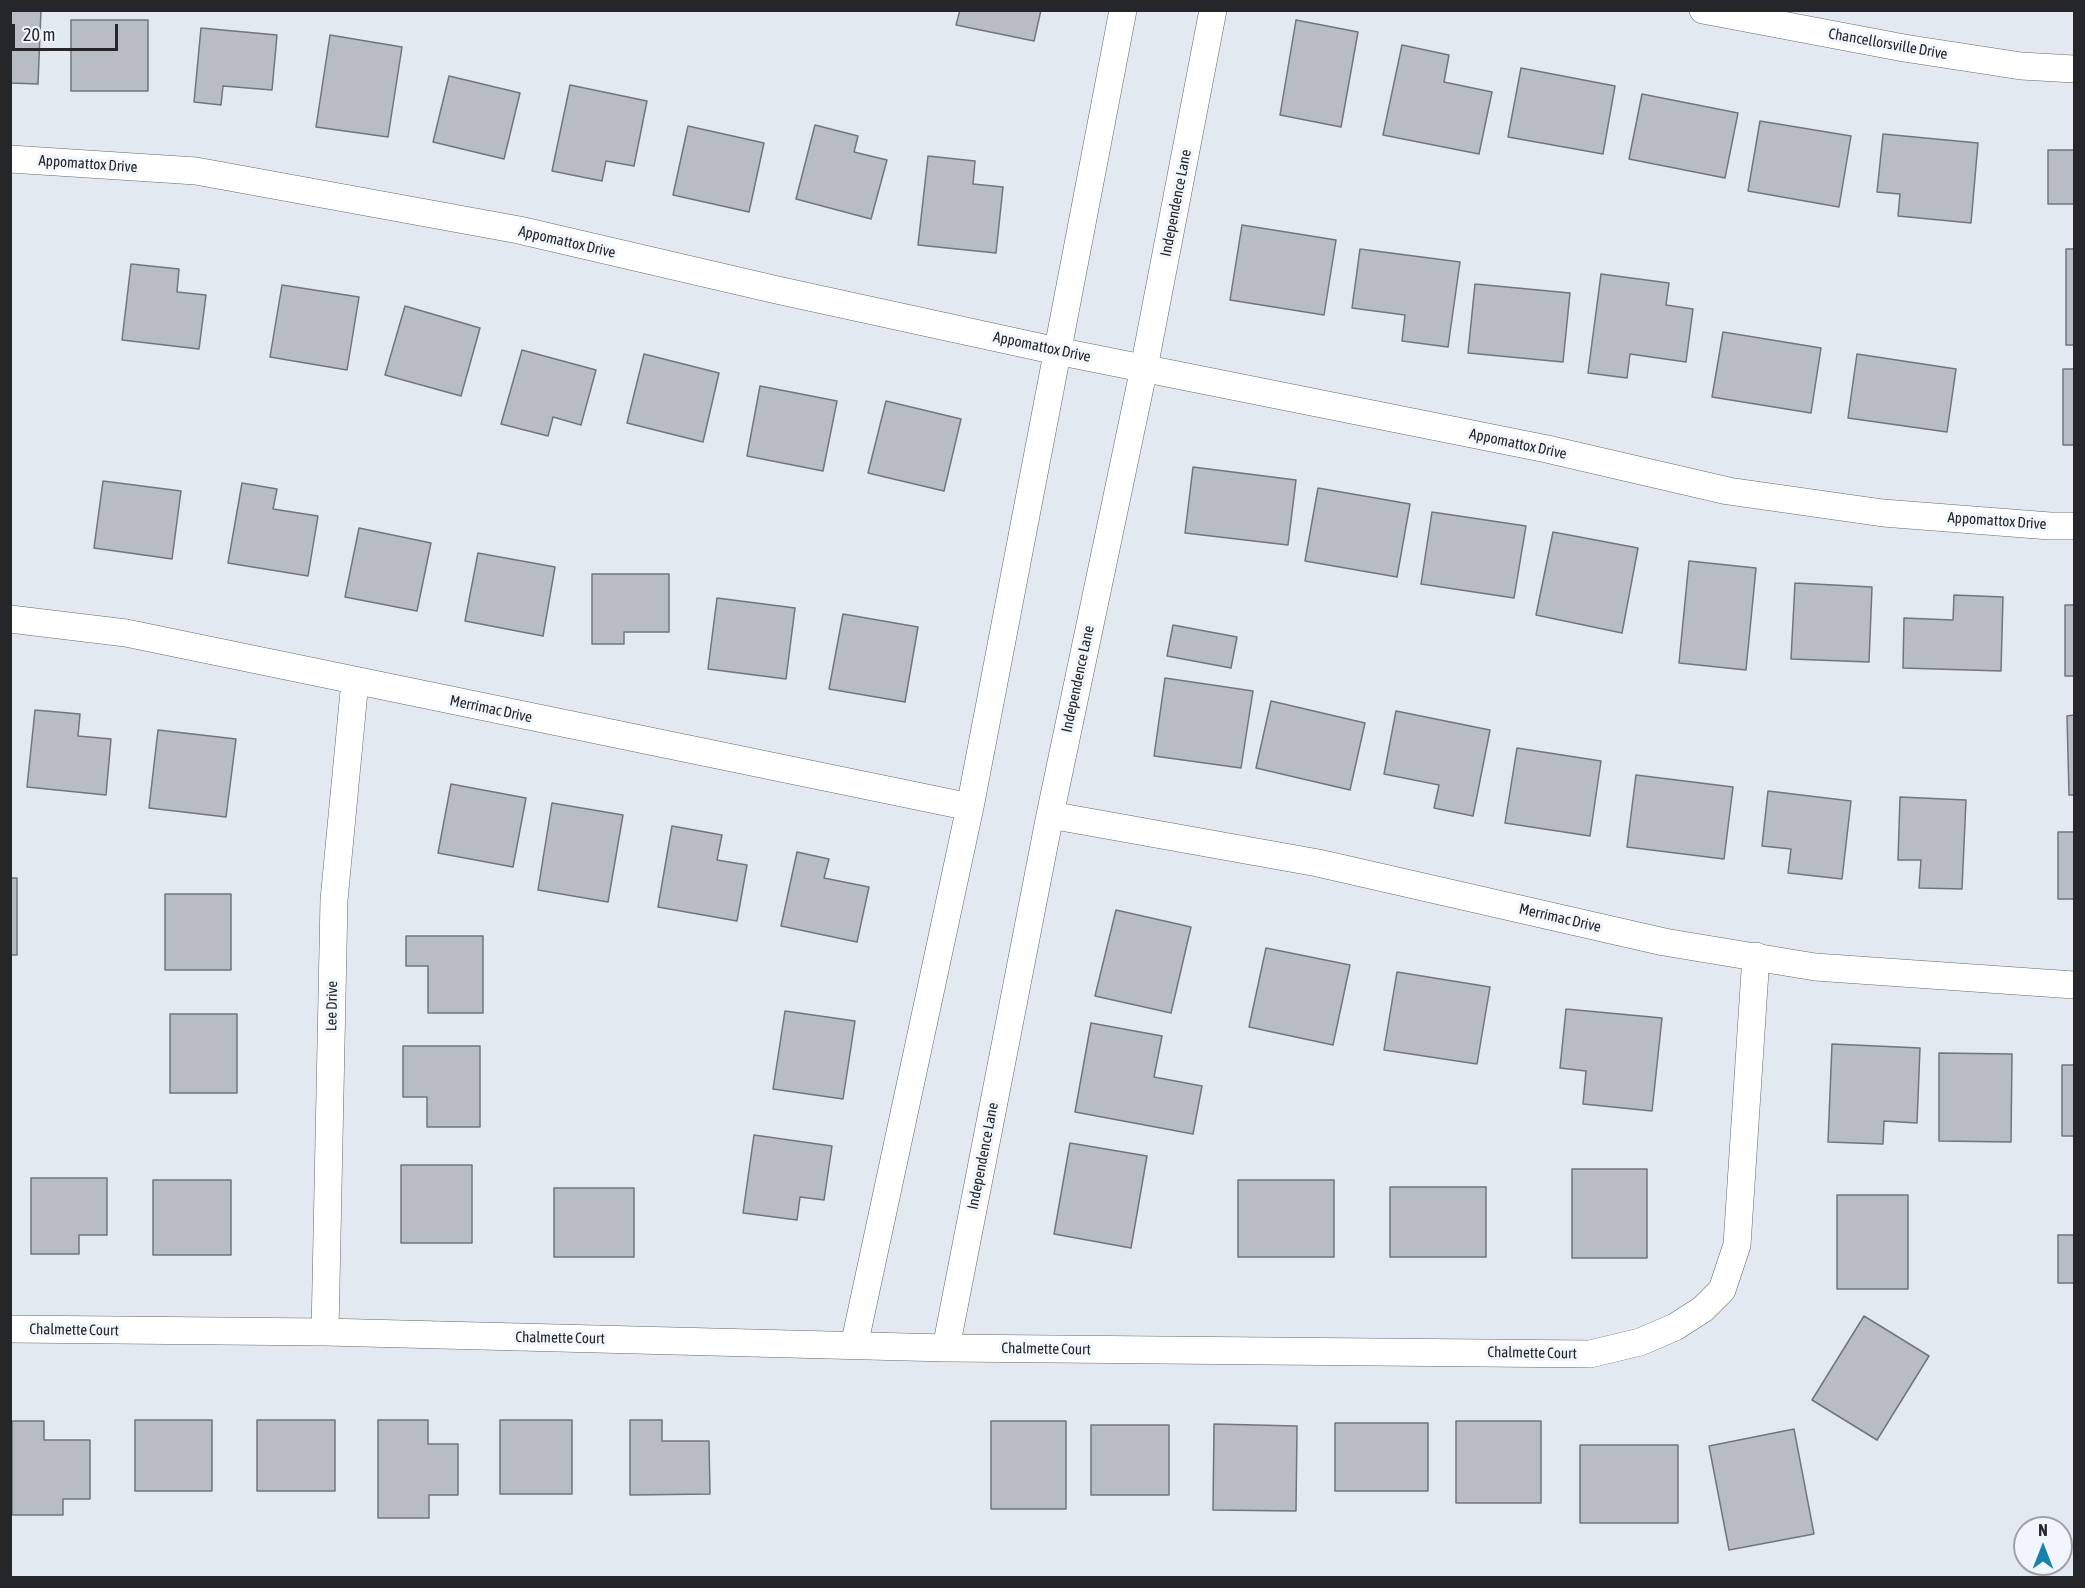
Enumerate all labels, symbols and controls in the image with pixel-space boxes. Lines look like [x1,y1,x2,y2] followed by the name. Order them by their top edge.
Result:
[15,12,122,50] scale bar
[23,24,55,45] text: 20 m
[1827,25,1949,63] street label: Chancellorsville Drive
[1157,148,1195,258] street label: Independence Lane
[38,152,138,176] street label: Appomattox Drive
[517,222,617,262] street label: Appomattox Drive
[992,328,1092,366] street label: Appomattox Drive
[1468,425,1568,463] street label: Appomattox Drive
[1947,509,2047,533] street label: Appomattox Drive
[1058,624,1098,734] street label: Independence Lane
[448,692,534,726] street label: Merrimac Drive
[1517,900,1603,936] street label: Merrimac Drive
[323,981,341,1031] street label: Lee Drive
[964,1101,1002,1211] street label: Independence Lane
[29,1320,119,1340] street label: Chalmette Court
[515,1328,605,1348] street label: Chalmette Court
[1001,1339,1091,1359] street label: Chalmette Court
[1487,1343,1577,1363] street label: Chalmette Court
[2013,1516,2073,1576] north arrow
[2038,1521,2048,1539] text: N

